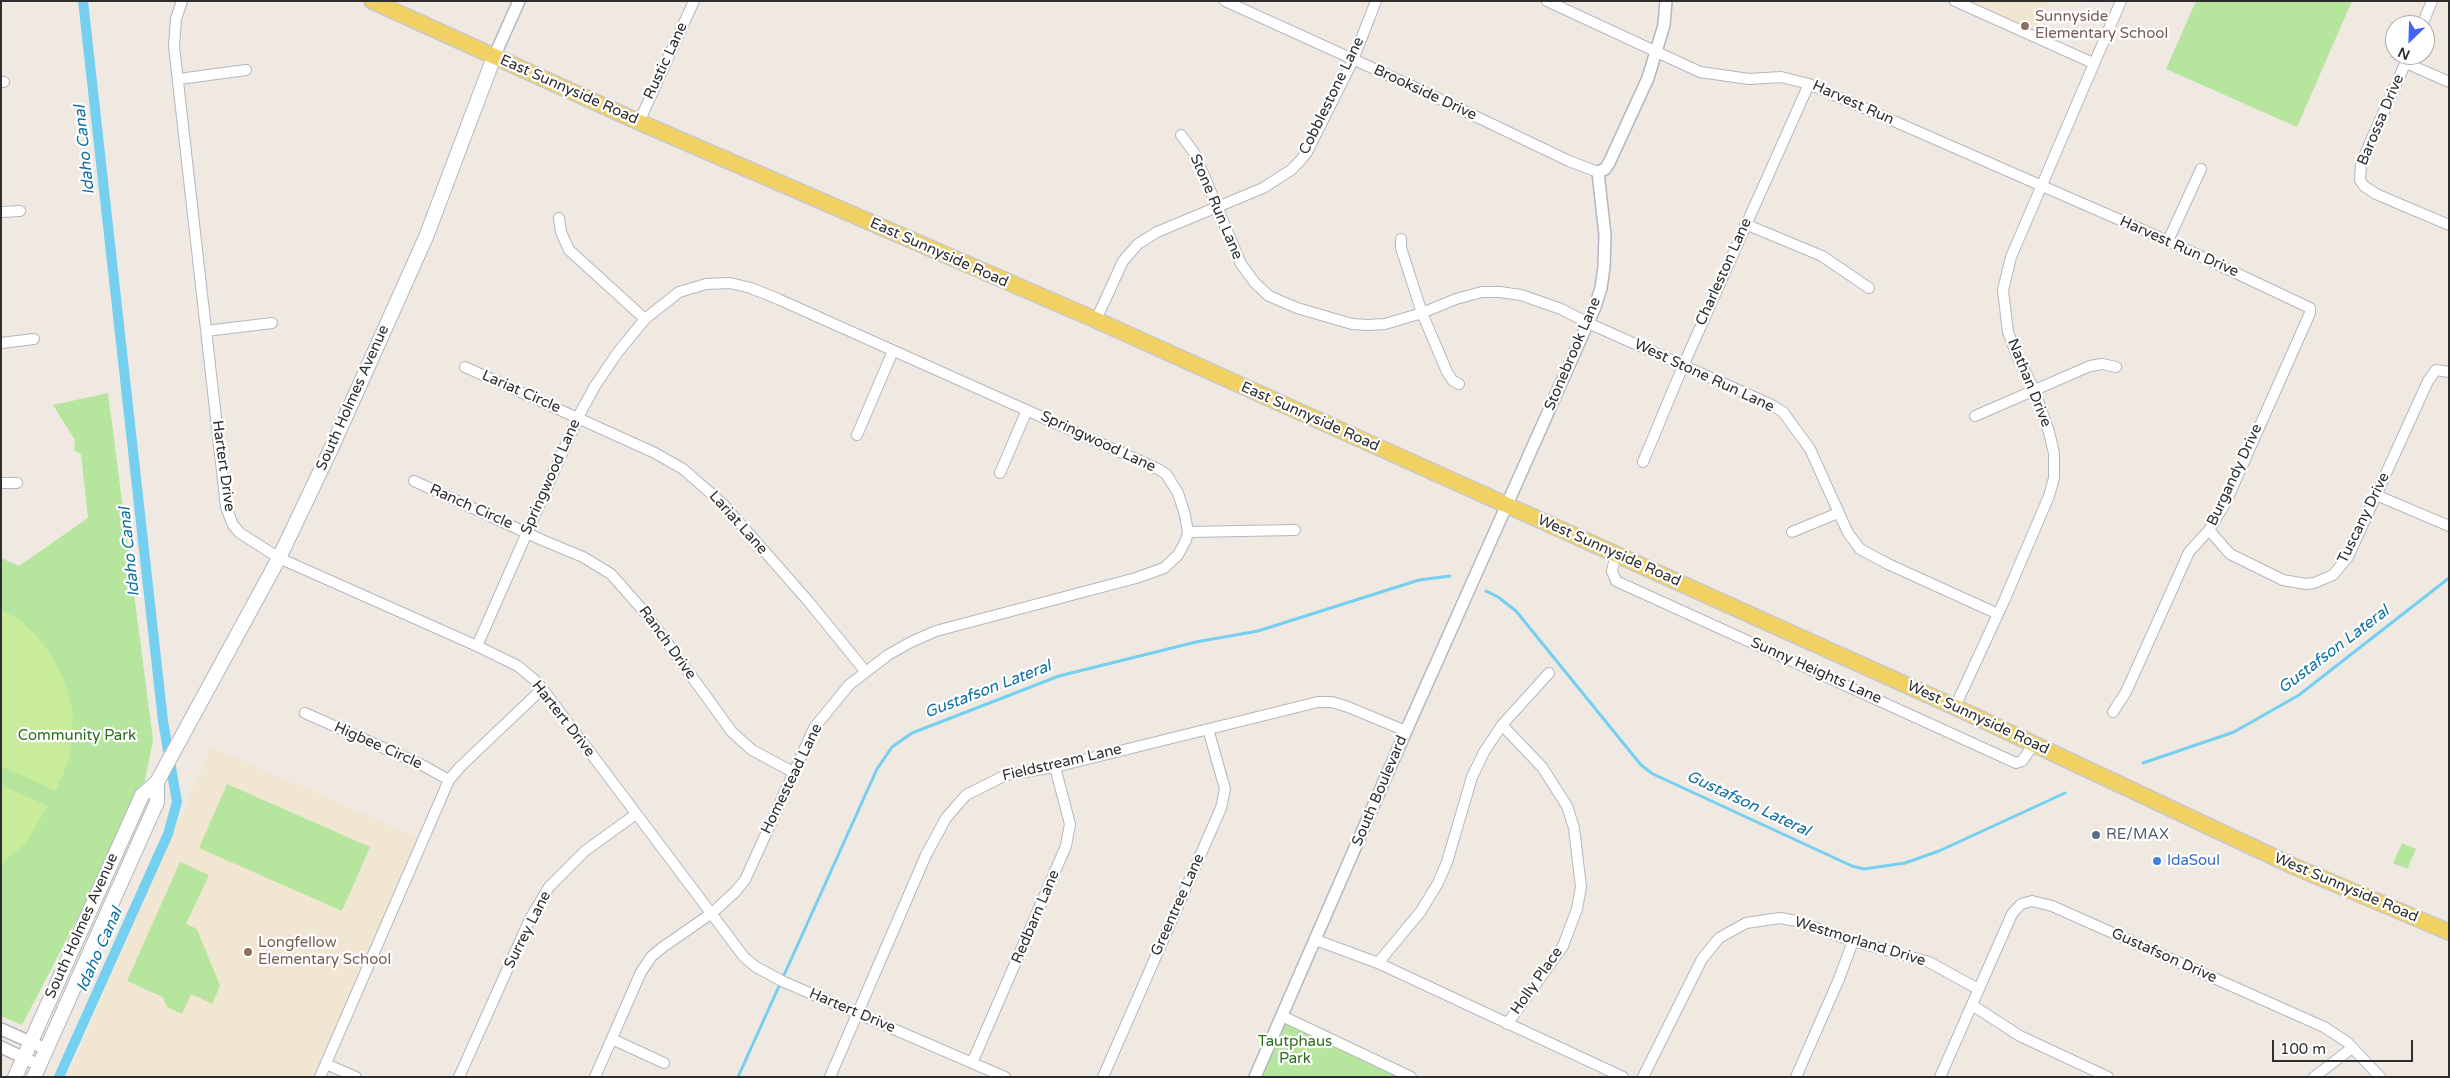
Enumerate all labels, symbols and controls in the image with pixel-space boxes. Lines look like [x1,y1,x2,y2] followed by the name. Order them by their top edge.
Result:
[2035,8,2168,43] place label: Sunnyside Elementary School
[2385,15,2435,65] north arrow
[640,20,692,102] street label: Rustic Lane
[2019,20,2031,32] marker: Sunnyside Elementary School
[1296,34,1368,158] street label: Cobblestone Lane
[2396,43,2413,63] text: N
[497,51,641,129] street label: East Sunnyside Road
[1370,61,1480,125] street label: Brookside Drive
[2354,72,2408,168] street label: Barossa Drive
[1809,77,1897,129] street label: Harvest Run
[71,104,99,196] water label: Idaho Canal
[1186,152,1246,262] street label: Stone Run Lane
[2117,213,2241,281] street label: Harvest Run Drive
[867,214,1011,292] street label: East Sunnyside Road
[1692,216,1756,328] street label: Charleston Lane
[1541,295,1605,413] street label: Stonebrook Lane
[313,323,393,473] street label: South Holmes Avenue
[1631,336,1777,416] street label: West Stone Run Lane
[2003,336,2055,430] street label: Nathan Drive
[479,367,563,417] street label: Lariat Circle
[1238,378,1382,456] street label: East Sunnyside Road
[1038,407,1158,477] street label: Springwood Lane
[517,416,585,538] street label: Springwood Lane
[208,419,238,513] street label: Hartert Drive
[2204,421,2266,529] street label: Burgandy Drive
[2334,470,2394,566] street label: Tuscany Drive
[427,481,515,533] street label: Ranch Circle
[705,488,771,558] street label: Lariat Lane
[116,506,144,598] water label: Idaho Canal
[1535,511,1683,591] street label: West Sunnyside Road
[2275,602,2393,698] water label: Gustafson Lateral
[634,603,700,683] street label: Ranch Drive
[1748,634,1884,708] street label: Sunny Heights Lane
[922,657,1054,723] water label: Gustafson Lateral
[528,677,598,761] street label: Hartert Drive
[1904,677,2052,759] street label: West Sunnyside Road
[331,719,425,773] street label: Higbee Circle
[758,721,826,837] street label: Homestead Lane
[18,727,136,745] park label: Community Park
[1349,733,1411,849] street label: South Boulevard
[1001,741,1123,785] street label: Fieldstream Lane
[1683,767,1813,841] water label: Gustafson Lateral
[2106,826,2169,844] place label: RE/MAX
[2090,829,2102,841] marker: RE/MAX
[2271,849,2421,927] street label: West Sunnyside Road
[42,851,122,1001] street label: South Holmes Avenue
[1147,851,1209,959] street label: Greentree Lane
[2167,852,2220,870] place label: IdaSoul
[2151,855,2163,867] marker: IdaSoul
[1008,867,1064,967] street label: Redbarn Lane
[501,888,555,972] street label: Surrey Lane
[73,905,127,995] water label: Idaho Canal
[1792,913,1928,971] street label: Westmorland Drive
[2108,925,2220,987] street label: Gustafson Drive
[258,934,391,969] place label: Longfellow Elementary School
[1507,944,1567,1018] street label: Holly Place
[242,946,254,958] marker: Longfellow Elementary School
[806,985,898,1037] street label: Hartert Drive
[2275,1030,2416,1062] scale bar
[1258,1033,1332,1068] park label: Tautphaus Park
[2280,1040,2326,1058] text: 100 m

